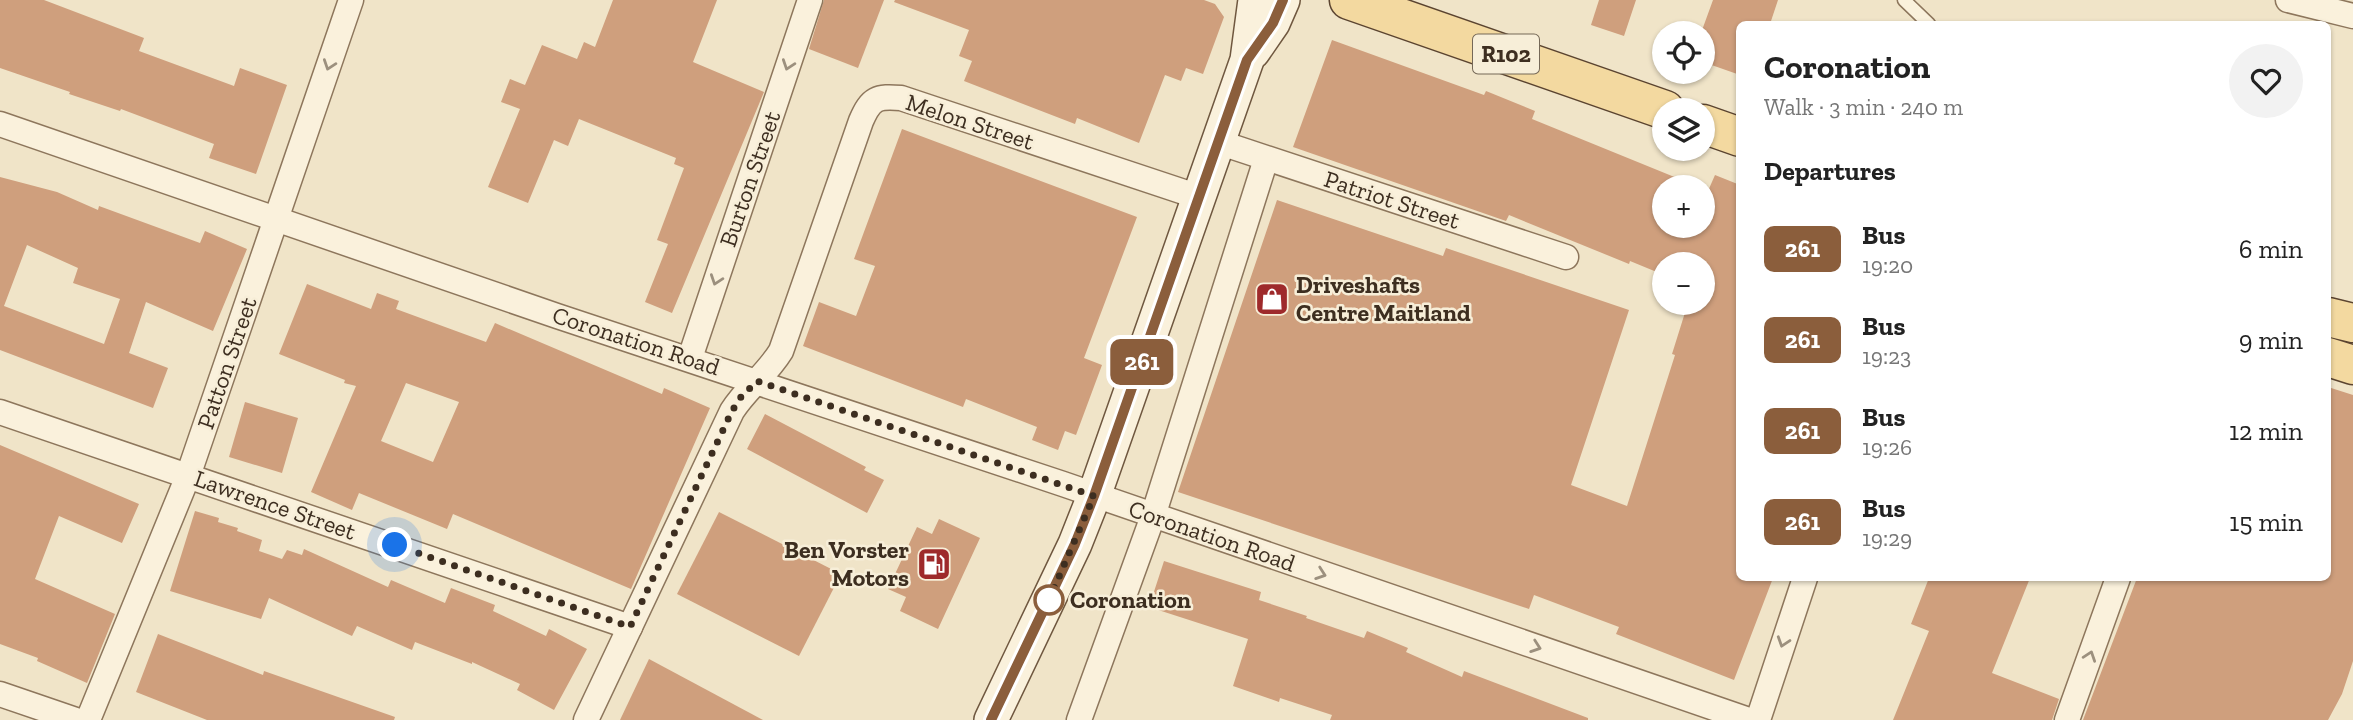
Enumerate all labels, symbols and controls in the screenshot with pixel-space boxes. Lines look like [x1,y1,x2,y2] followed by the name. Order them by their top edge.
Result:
[1652,21,1715,315] map controls
[1652,21,1715,84] button: locate
[1473,34,1539,74] road number: R102
[2229,44,2303,118] button: heart
[1764,47,1930,86] text: Coronation
[323,58,337,70] one-way arrow
[782,58,796,70] one-way arrow
[902,87,1038,156] street label: Melon Street
[1764,93,1963,121] text: Walk · 3 min · 240 m
[1652,98,1715,161] button: layers
[713,107,786,251] street label: Burton Street
[1764,155,1896,187] text: Departures
[1321,164,1464,235] street label: Patriot Street
[1652,175,1715,238] button: +
[1862,219,1905,251] text: Bus
[2239,233,2303,265] text: 6 min
[1785,234,1820,263] text: 261
[1862,251,1913,279] text: 19:20
[1652,252,1715,315] button: −
[1296,270,1471,327] place label: Driveshafts Centre Maitland
[710,274,724,286] one-way arrow
[1253,280,1291,318] shop icon: Driveshafts Centre Maitland
[190,293,263,433] street label: Patton Street
[549,300,724,381] street label: Coronation Road
[1862,310,1905,342] text: Bus
[2239,324,2303,356] text: 9 min
[1785,325,1820,354] text: 261
[1102,339,1182,385] line badge: 261
[1862,342,1911,370] text: 19:23
[1124,347,1160,376] text: 261
[1862,401,1905,433] text: Bus
[2229,415,2303,447] text: 12 min
[1785,416,1820,445] text: 261
[1862,433,1912,461] text: 19:26
[191,463,360,546] street label: Lawrence Street
[1862,492,1905,524] text: Bus
[1125,493,1299,578] street label: Coronation Road
[2229,506,2303,538] text: 15 min
[1785,507,1820,536] text: 261
[1862,524,1912,552] text: 19:29
[377,527,412,562] your location
[784,535,909,592] place label: Ben Vorster Motors
[915,545,953,583] fuel station icon: Ben Vorster Motors
[1314,566,1327,580] one-way arrow
[1034,585,1064,615] marker: Coronation
[1070,585,1191,614] place label: Coronation
[1777,636,1792,648] one-way arrow
[1530,639,1542,653] one-way arrow
[2082,650,2096,662] one-way arrow

